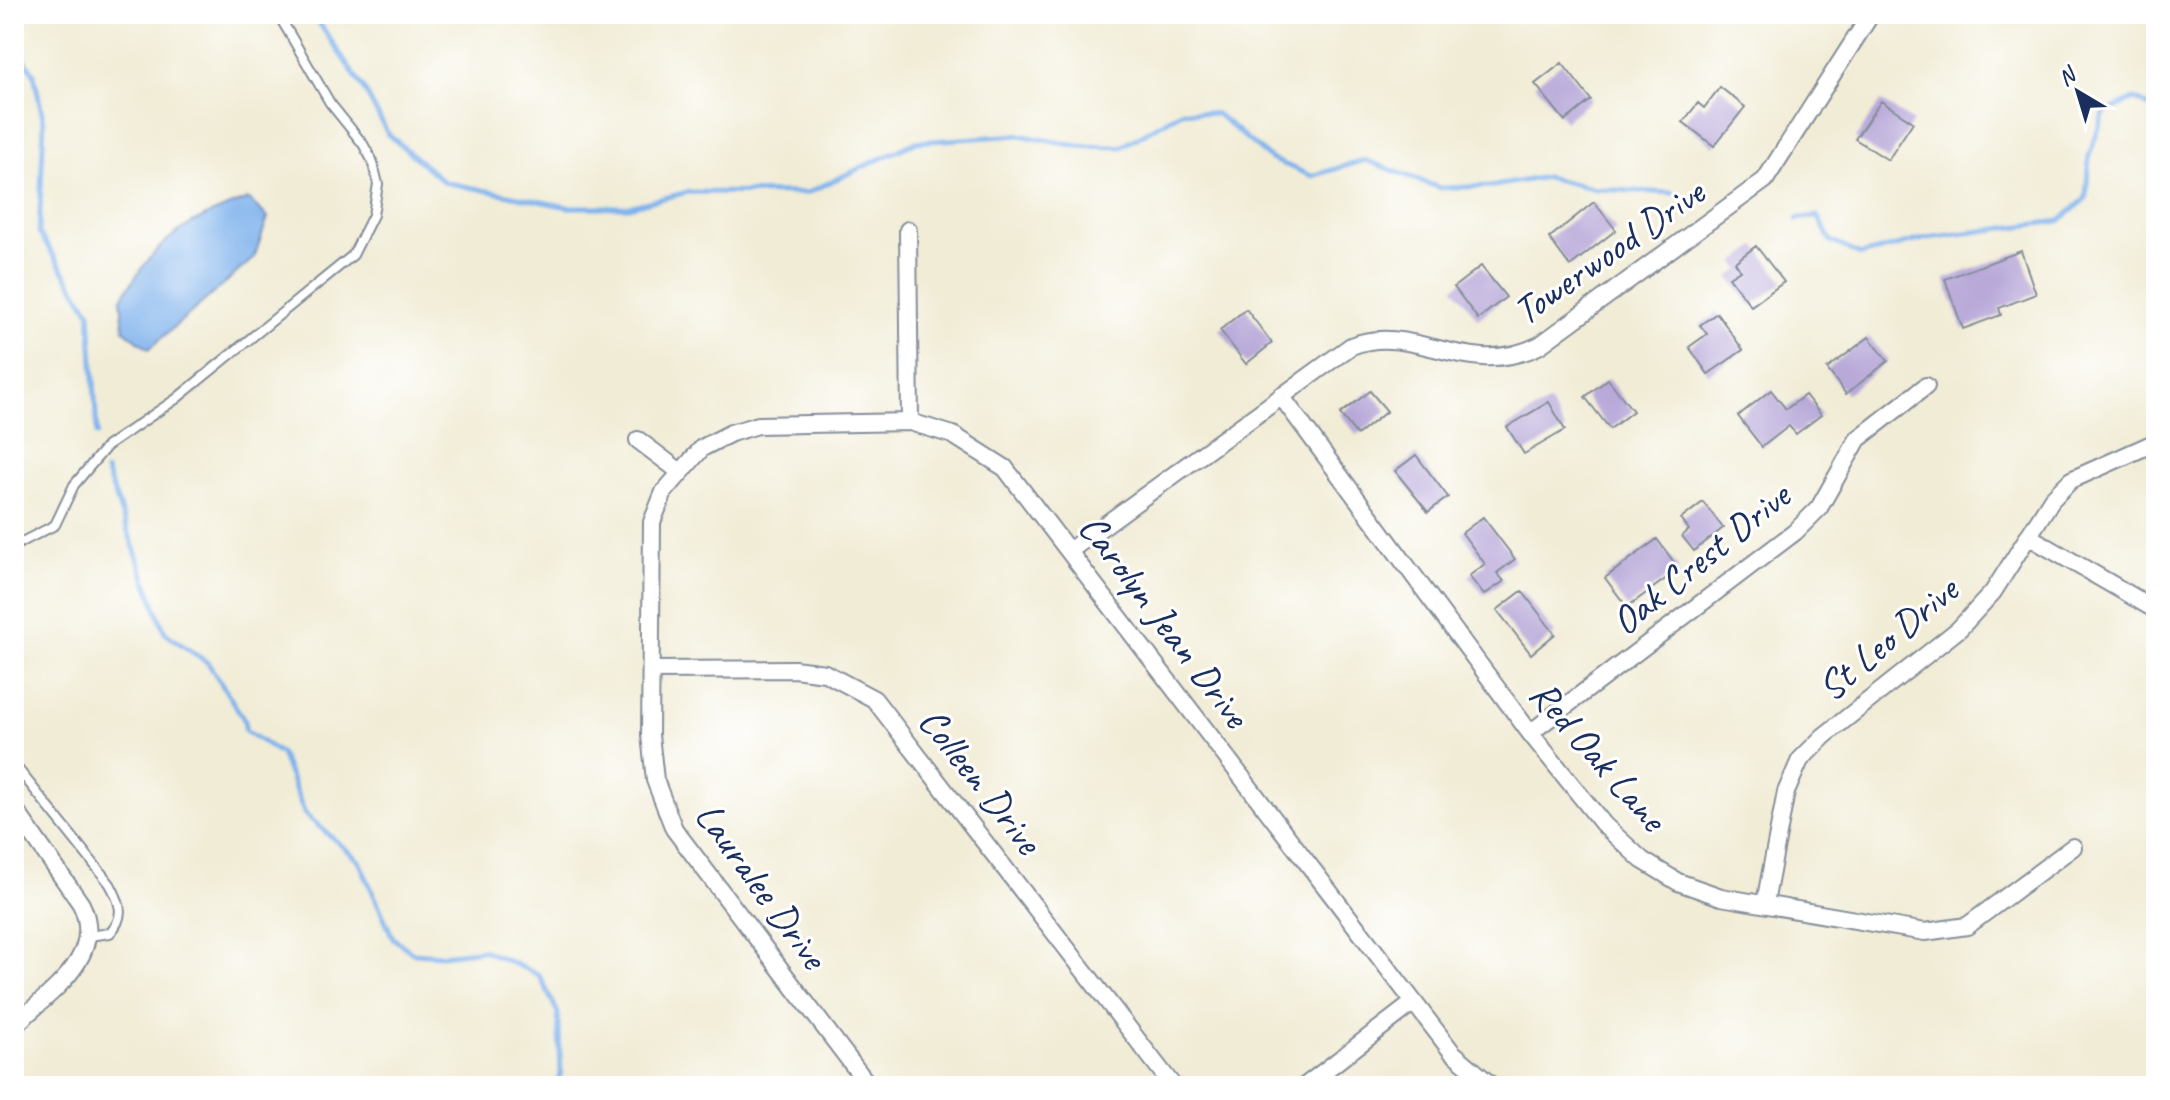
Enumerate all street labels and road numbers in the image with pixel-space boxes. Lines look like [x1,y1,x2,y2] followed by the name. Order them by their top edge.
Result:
[1503,166,1716,336] street label: Towerwood Drive
[1601,470,1802,646] street label: Oak Crest Drive
[1068,504,1263,740] street label: Carolyn Jean Drive
[1807,564,1970,712] street label: St Leo Drive
[1519,670,1679,844] street label: Red Oak Lane
[908,697,1055,866] street label: Colleen Drive
[684,792,840,981] street label: Lauralee Drive

